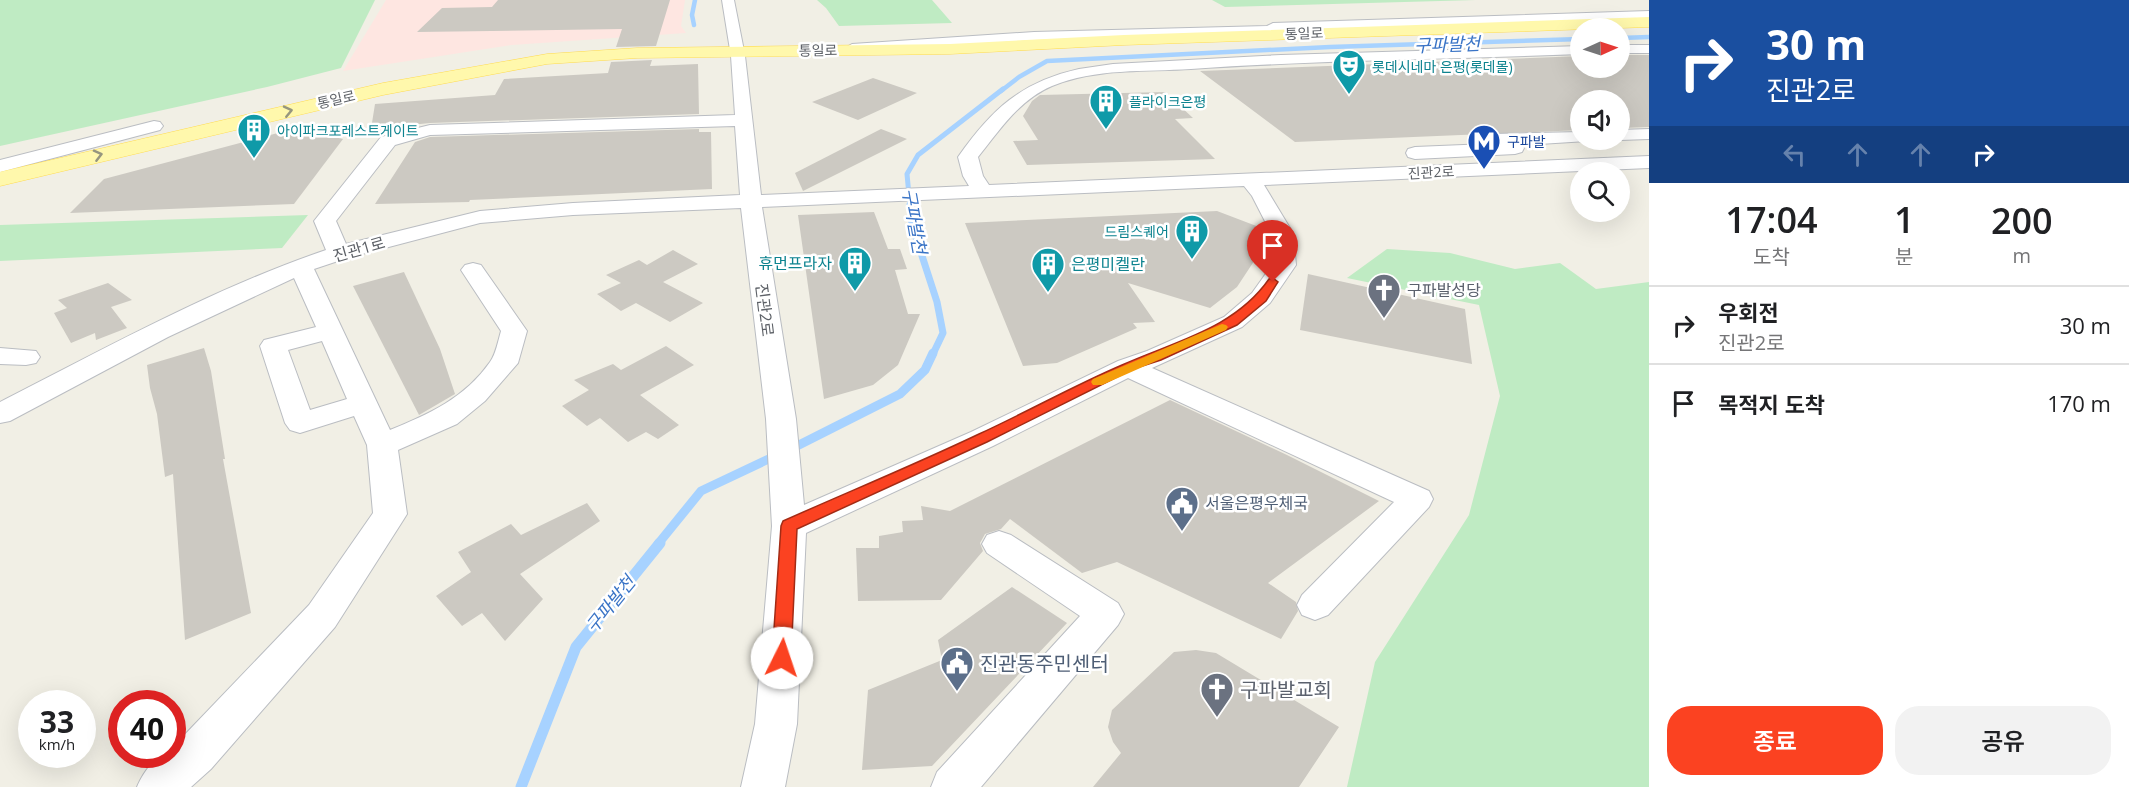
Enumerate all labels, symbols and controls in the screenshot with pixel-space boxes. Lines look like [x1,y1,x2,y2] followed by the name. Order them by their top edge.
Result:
[1766,15,1866,72] text: 30 m
[1570,18,1630,78] north arrow
[1570,18,1630,222] map controls
[1284,23,1324,43] street label: 통일로
[1667,24,1745,102] icon: right
[1413,31,1483,57] water label: 구파발천
[799,40,838,60] street label: 통일로
[1331,48,1367,95] theatre icon: 롯데시네마 은평(롯데몰)
[1372,57,1513,76] place label: 롯데시네마 은평(롯데몰)
[1766,71,1856,108] text: 진관2로
[1088,83,1124,130] building icon: 플라이크은평
[315,85,357,113] street label: 통일로
[1570,90,1630,150] button: sound
[1129,92,1206,111] place label: 플라이크은평
[282,105,292,118] one-way arrow
[236,112,272,159] building icon: 아이파크포레스트게이트
[277,121,419,140] place label: 아이파크포레스트게이트
[1466,123,1502,170] metro station icon: 구파발
[1507,132,1546,151] place label: 구파발
[1778,138,1811,171] icon: left
[1841,138,1874,171] icon: ahead
[1904,138,1937,171] icon: ahead
[1967,138,2000,171] icon: right
[92,149,102,162] one-way arrow
[1407,161,1455,183] street label: 진관2로
[1570,162,1630,222] button: search
[897,186,933,258] water label: 구파발천
[1725,195,1818,244] text: 17:04
[1894,195,1915,244] text: 1
[1991,196,2053,245] text: 200
[1174,213,1210,260] building icon: 드림스퀘어
[1247,220,1298,282] pin
[1105,222,1169,241] place label: 드림스퀘어
[1256,229,1289,262] icon: arrive
[330,231,388,267] street label: 진관1로
[2013,242,2031,269] text: m
[1753,243,1790,270] text: 도착
[1895,243,1913,270] text: 분
[837,245,873,292] building icon: 휴먼프라자
[1030,246,1066,293] building icon: 은평미켈란
[758,252,832,274] place label: 휴먼프라자
[1071,253,1145,275] place label: 은평미켈란
[1366,272,1402,319] church icon: 구파발성당
[1407,279,1481,301] place label: 구파발성당
[751,282,779,338] street label: 진관2로
[1718,297,1779,327] text: 우회전
[1667,309,1700,342] icon: right
[2060,310,2111,340] text: 30 m
[1718,329,1785,356] text: 진관2로
[1667,387,1700,420] icon: arrive
[2047,388,2111,418] text: 170 m
[1718,389,1825,419] text: 목적지 도착
[1164,485,1200,532] public building icon: 서울은평우체국
[1205,492,1308,514] place label: 서울은평우체국
[580,569,642,637] water label: 구파발천
[750,626,814,690] position arrow
[939,645,975,692] public building icon: 진관동주민센터
[980,650,1109,677] place label: 진관동주민센터
[1199,671,1235,718] church icon: 구파발교회
[1240,676,1332,703] place label: 구파발교회
[108,690,186,768] speed limit sign: 40
[40,701,74,742] text: 33
[1667,706,1883,775] button: 종료
[1895,706,2111,775] button: 공유
[39,734,75,754] text: km/h

